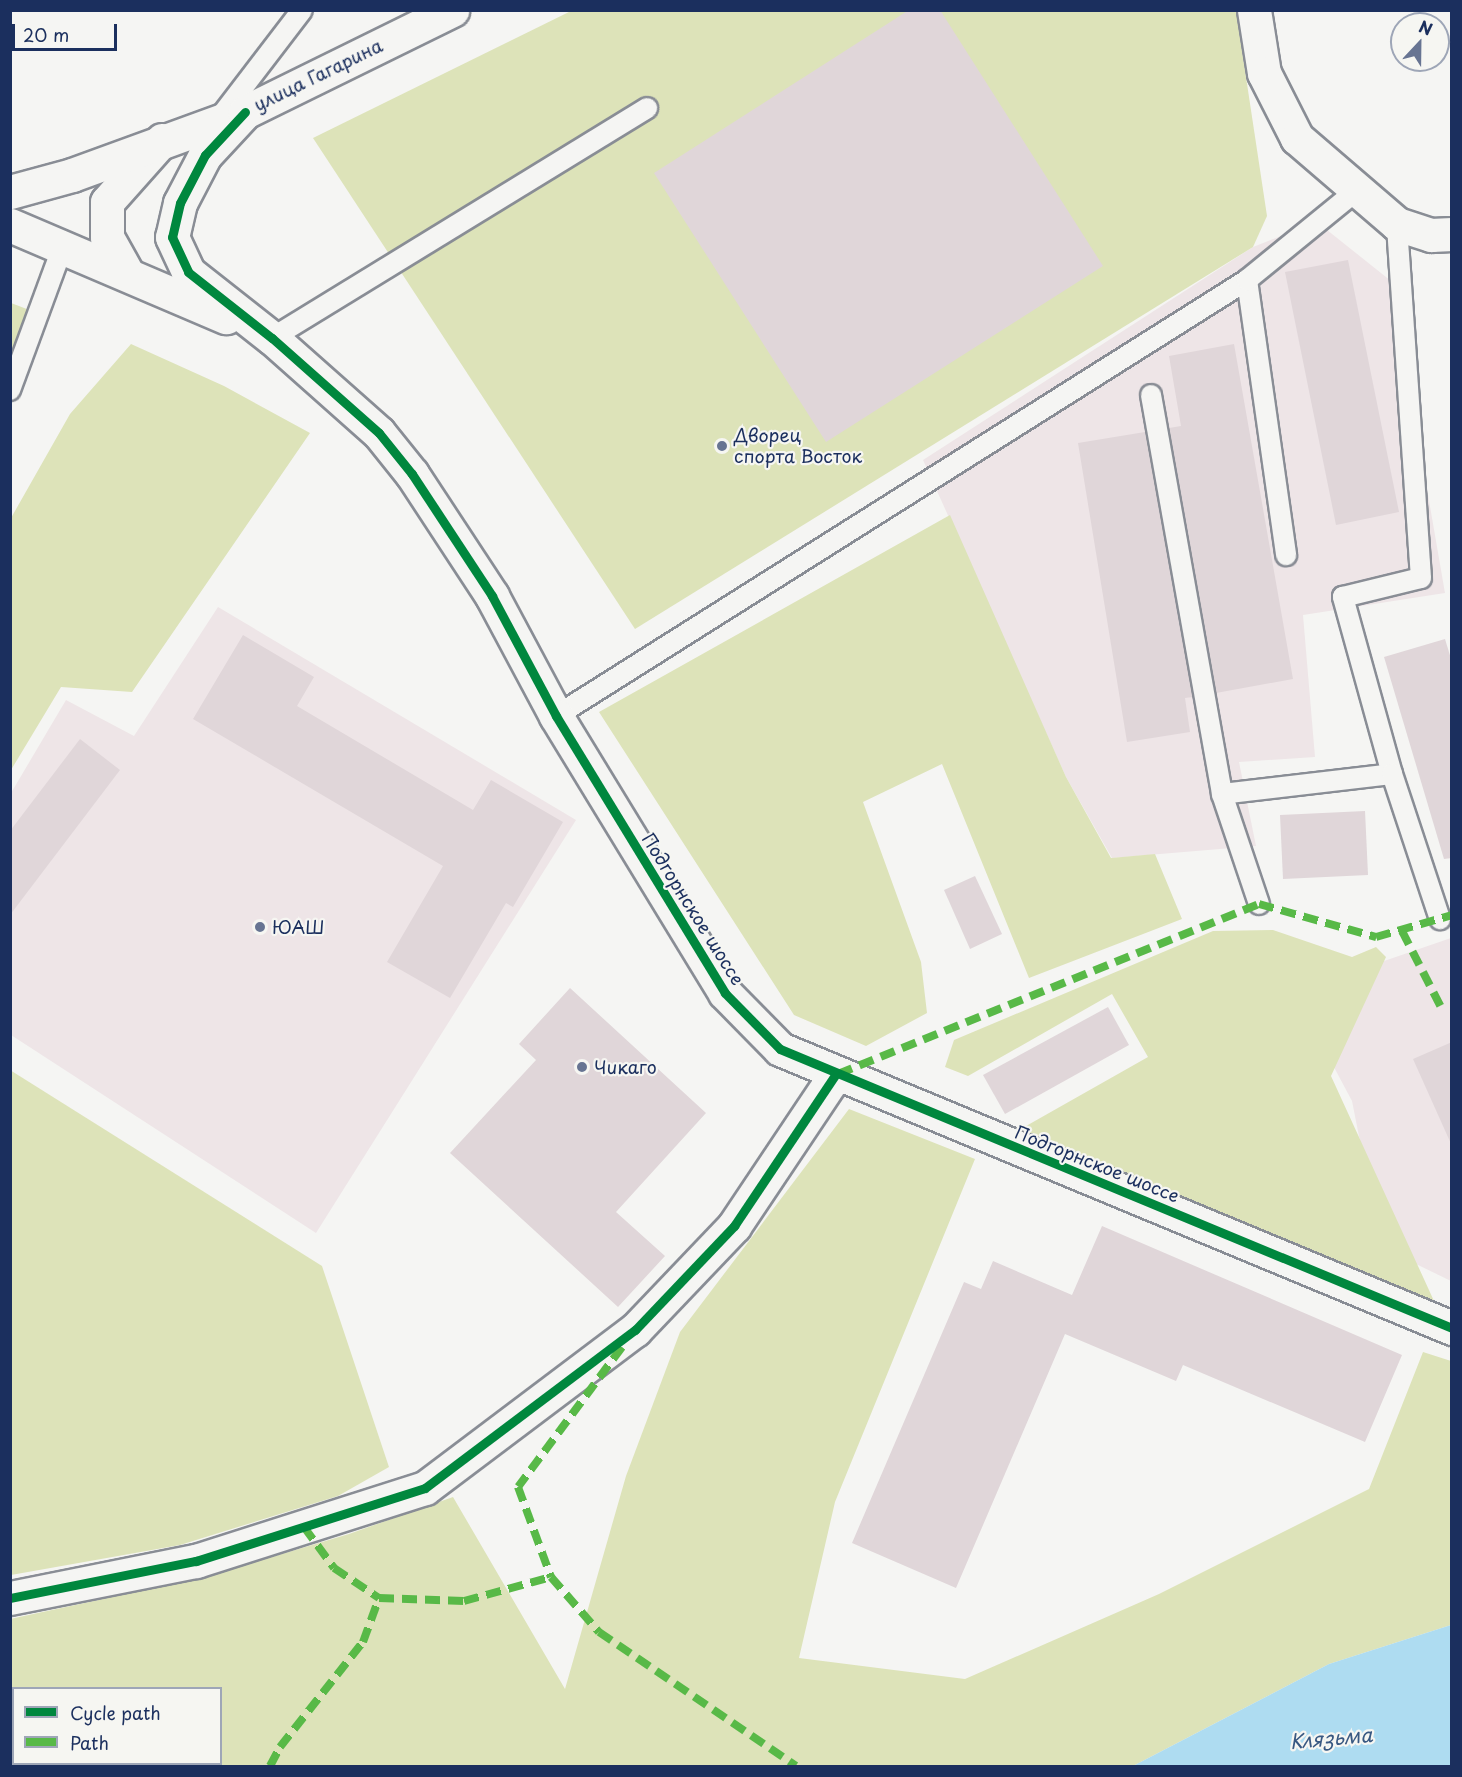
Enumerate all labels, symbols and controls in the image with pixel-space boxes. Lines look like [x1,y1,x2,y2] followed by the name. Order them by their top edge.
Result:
[15,12,120,50] scale bar
[1390,12,1450,72] north arrow
[1416,14,1436,41] text: N
[23,21,69,48] text: 20 m
[250,34,386,116] street label: улица Гагарина
[734,425,862,468] place label: Дворец спорта Восток
[715,439,729,453] marker: Дворец спорта Восток
[637,829,749,989] street label: Подгорнское шоссе
[272,916,325,938] place label: ЮАШ
[253,920,267,934] marker: ЮАШ
[594,1056,657,1078] place label: Чикаго
[575,1060,589,1074] marker: Чикаго
[1012,1121,1182,1207] street label: Подгорнское шоссе
[12,1687,222,1765] legend
[70,1699,161,1726] text: Cycle path
[1289,1722,1373,1754] water label: Клязьма
[70,1729,109,1756] text: Path

